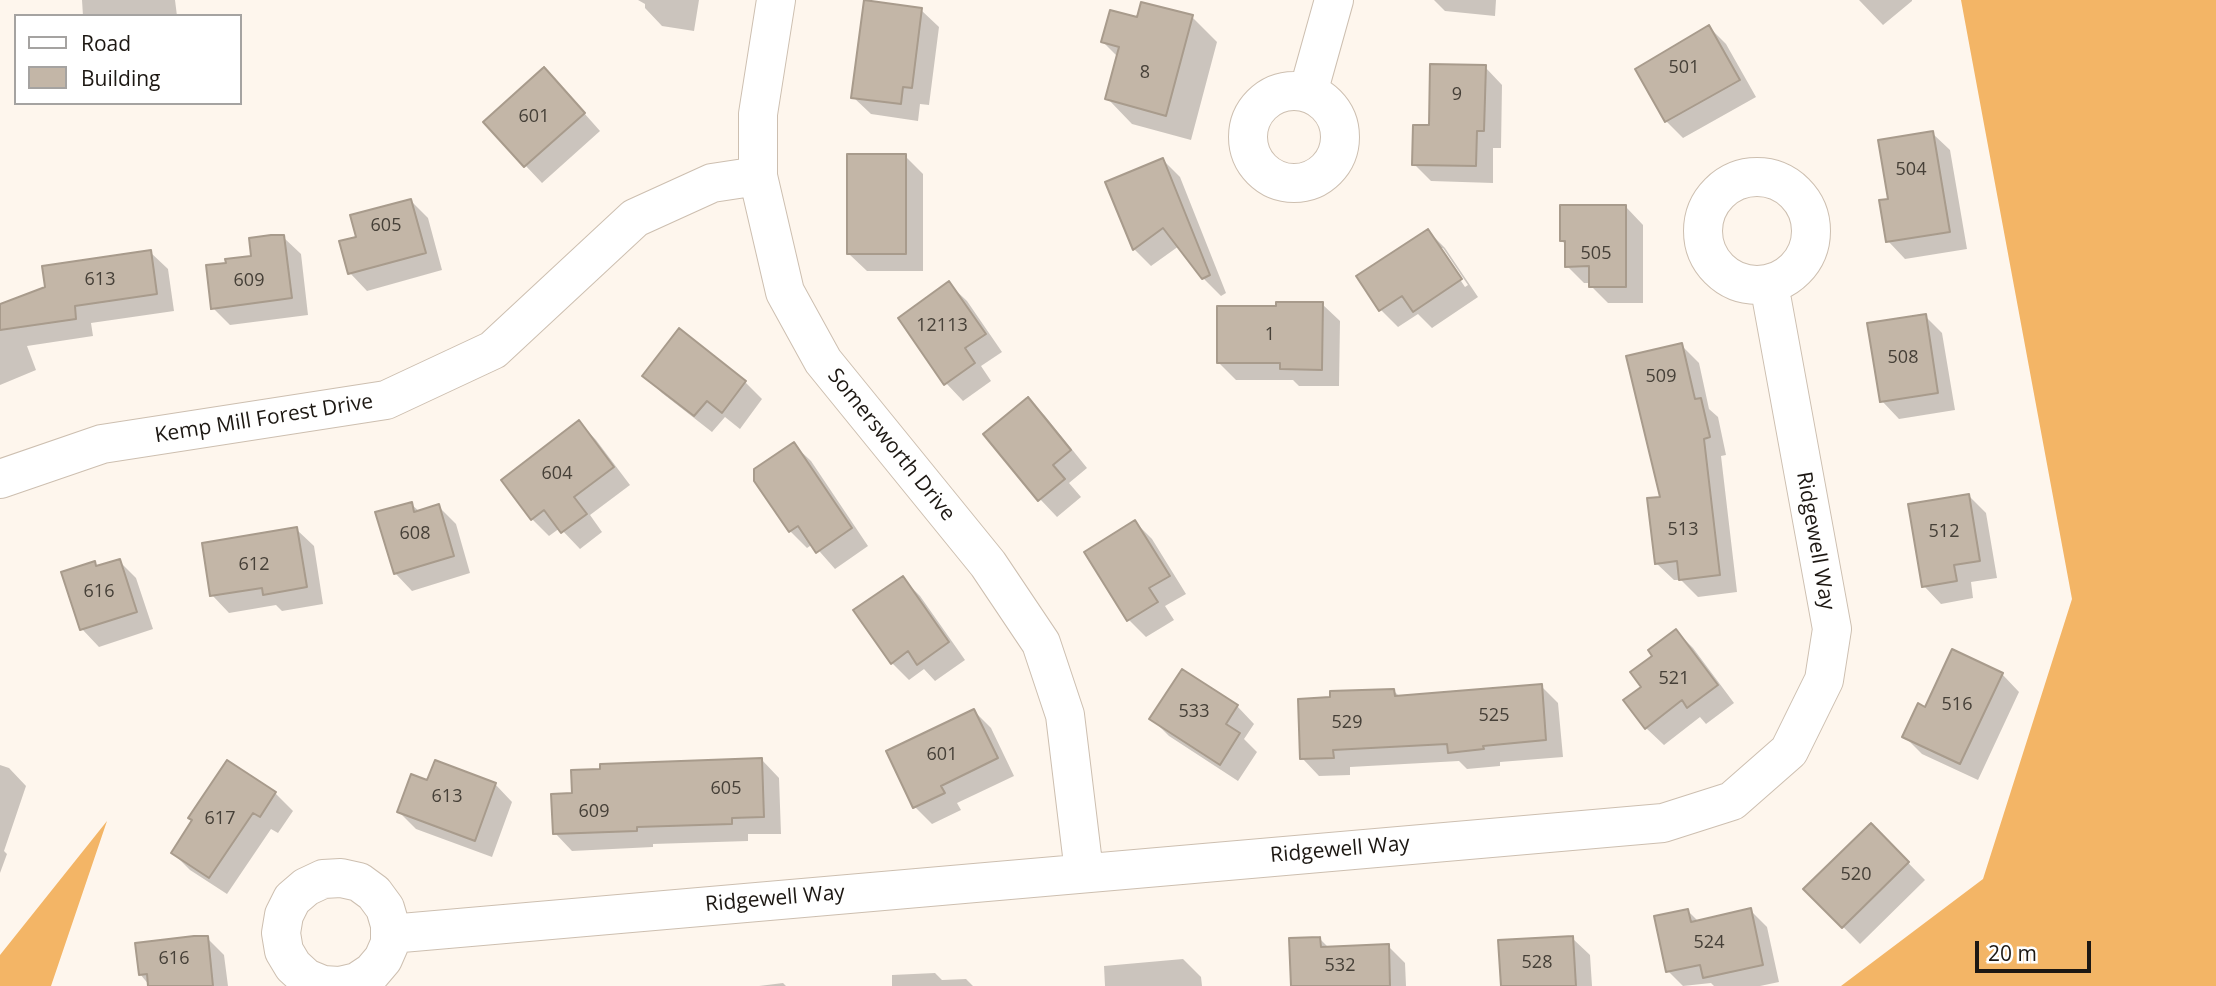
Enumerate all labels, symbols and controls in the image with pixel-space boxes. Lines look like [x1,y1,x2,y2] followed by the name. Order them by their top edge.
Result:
[14,14,242,105] legend
[81,29,131,57] text: Road
[1669,57,1699,79] house number: 501
[1140,62,1150,84] house number: 8
[81,64,160,92] text: Building
[1452,84,1462,106] house number: 9
[519,106,549,128] house number: 601
[1896,159,1926,181] house number: 504
[371,215,401,237] house number: 605
[1581,243,1611,265] house number: 505
[85,269,115,291] house number: 613
[234,270,264,292] house number: 609
[916,315,968,337] house number: 12113
[1265,324,1275,346] house number: 1
[1888,347,1918,369] house number: 508
[822,364,960,526] street label: Somersworth Drive
[1646,366,1676,388] house number: 509
[153,389,375,449] street label: Kemp Mill Forest Drive
[542,463,572,485] house number: 604
[1790,470,1840,612] street label: Ridgewell Way
[1668,519,1698,541] house number: 513
[1929,521,1959,543] house number: 512
[400,523,430,545] house number: 608
[239,554,269,576] house number: 612
[84,581,114,603] house number: 616
[1659,668,1689,690] house number: 521
[1942,694,1972,716] house number: 516
[1179,701,1209,723] house number: 533
[1479,705,1509,727] house number: 525
[1332,712,1362,734] house number: 529
[927,744,957,766] house number: 601
[711,778,741,800] house number: 605
[432,786,462,808] house number: 613
[579,801,609,823] house number: 609
[205,808,235,830] house number: 617
[1269,831,1411,869] street label: Ridgewell Way
[1841,864,1871,886] house number: 520
[704,880,846,918] street label: Ridgewell Way
[1978,926,2094,970] scale bar
[1694,932,1724,954] house number: 524
[1988,939,2037,967] text: 20 m
[159,948,189,970] house number: 616
[1522,952,1552,974] house number: 528
[1325,955,1355,977] house number: 532

